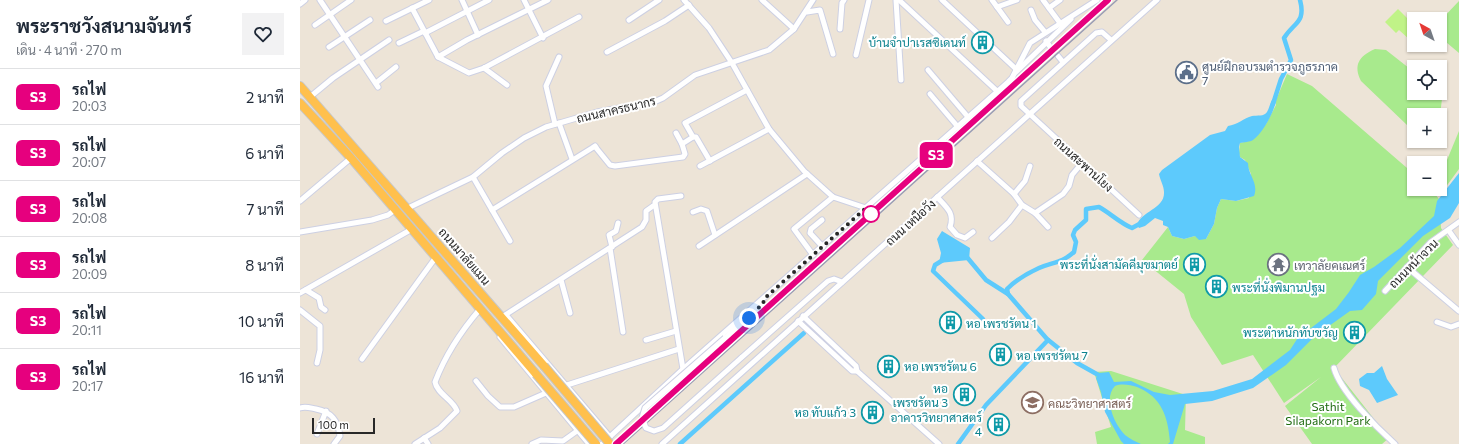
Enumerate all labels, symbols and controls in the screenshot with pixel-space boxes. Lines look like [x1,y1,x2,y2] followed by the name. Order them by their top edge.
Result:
[1407,12,1447,52] north arrow
[1407,12,1447,196] map controls
[242,13,284,55] button: heart
[16,14,192,37] text: พระราชวังสนามจันทร์
[969,29,995,55] building icon: บ้านจำปาเรสซิเดนท์
[868,35,966,49] place label: บ้านจำปาเรสซิเดนท์
[16,42,122,58] text: เดิน · 4 นาที · 270 m
[1202,59,1338,87] place label: ศูนย์ฝึกอบรมตำรวจภูธรภาค 7
[1173,60,1199,86] public building icon: ศูนย์ฝึกอบรมตำรวจภูธรภาค 7
[1407,60,1447,100] button: locate
[72,80,106,98] text: รถไฟ
[30,88,46,105] text: S3
[246,88,284,106] text: 2 นาที
[575,93,657,125] street label: ถนนสาครธนากร
[72,98,107,114] text: 20:03
[1407,108,1447,148] button: +
[1052,134,1116,194] street label: ถนนสะพานโยง
[72,136,106,154] text: รถไฟ
[918,142,954,168] line badge: S3
[30,144,46,161] text: S3
[245,144,284,162] text: 6 นาที
[928,146,944,163] text: S3
[72,154,106,170] text: 20:07
[1407,156,1447,196] button: −
[72,192,106,210] text: รถไฟ
[882,196,938,248] street label: ถนน เหนือวัง
[30,200,46,217] text: S3
[247,200,284,218] text: 7 นาที
[862,205,880,223] unlabelled marker
[72,210,107,226] text: 20:08
[436,225,494,288] street label: ถนนมาลัยแมน
[1385,235,1441,291] street label: ถนนหน้าจวน
[72,248,106,266] text: รถไฟ
[1181,251,1207,277] building icon: พระที่นั่งสามัคคีมุขมาตย์
[1266,252,1292,278] temple icon: เทวาลัยคเณศร์
[1060,254,1178,274] place label: พระที่นั่งสามัคคีมุขมาตย์
[30,256,46,273] text: S3
[245,256,284,274] text: 8 นาที
[1294,258,1366,272] place label: เทวาลัยคเณศร์
[72,266,107,282] text: 20:09
[1204,274,1230,300] building icon: พระที่นั่งพิมานปฐม
[1232,277,1325,296] place label: พระที่นั่งพิมานปฐม
[72,304,106,322] text: รถไฟ
[739,308,759,328] your location
[938,310,964,336] building icon: หอ เพรชรัตน 1
[30,312,46,329] text: S3
[238,312,284,330] text: 10 นาที
[966,316,1037,330] place label: หอ เพรชรัตน 1
[1341,319,1367,345] building icon: พระตำหนักทับขวัญ
[72,322,102,338] text: 20:11
[1243,325,1338,340] place label: พระตำหนักทับขวัญ
[987,342,1013,368] building icon: หอ เพรชรัตน 7
[1016,348,1088,362] place label: หอ เพรชรัตน 7
[876,353,902,379] building icon: หอ เพรชรัตน 6
[904,359,977,373] place label: หอ เพรชรัตน 6
[72,360,106,378] text: รถไฟ
[30,368,46,385] text: S3
[239,368,284,386] text: 16 นาที
[72,378,103,394] text: 20:17
[893,381,948,409] place label: หอ เพรชรัตน 3
[951,382,977,408] building icon: หอ เพรชรัตน 3
[1020,390,1046,416] school or university icon: คณะวิทยาศาสตร์
[1048,396,1132,410] place label: คณะวิทยาศาสตร์
[859,399,885,425] building icon: หอ ทับแก้ว 3
[1285,399,1371,427] park label: Sathit Silapakorn Park
[794,405,856,419] place label: หอ ทับแก้ว 3
[890,410,982,438] place label: อาคารวิทยาศาสตร์ 4
[985,411,1011,437] building icon: อาคารวิทยาศาสตร์ 4
[312,416,375,435] scale bar
[318,418,349,431] text: 100 m

